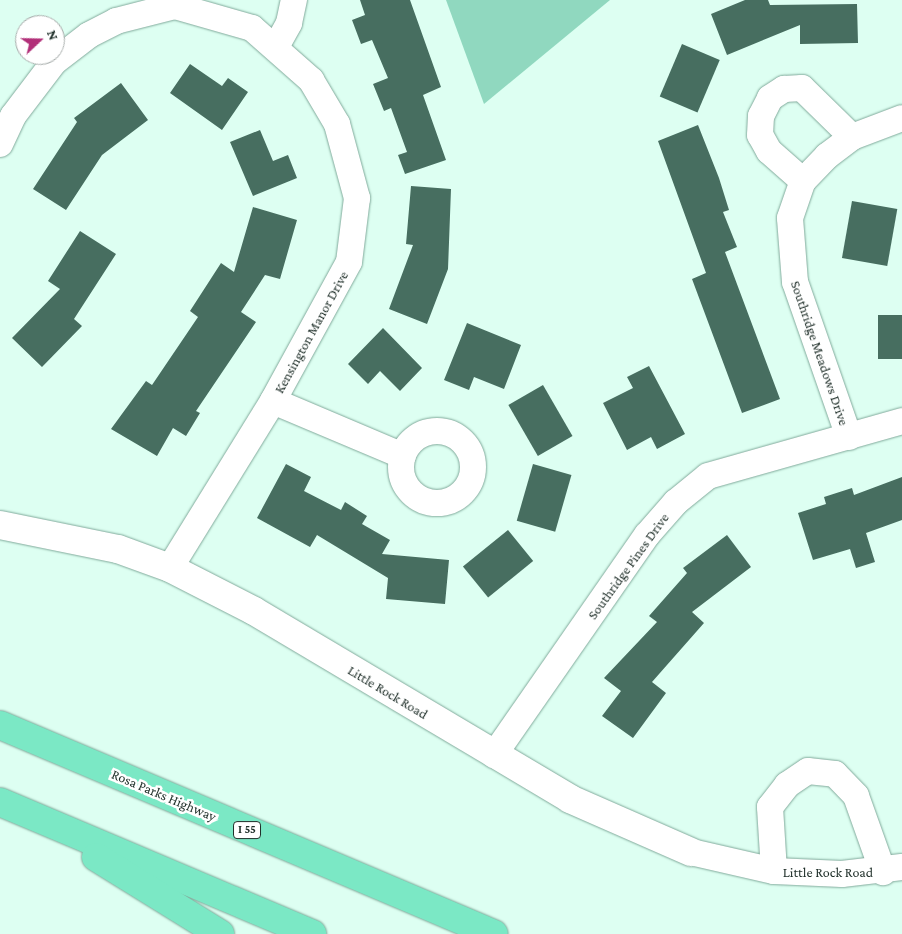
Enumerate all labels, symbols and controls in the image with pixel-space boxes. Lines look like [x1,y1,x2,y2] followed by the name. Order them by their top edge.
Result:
[15,15,65,65] north arrow
[44,28,62,42] text: N
[270,268,352,396] street label: Kensington Manor Drive
[787,278,853,428] street label: Southridge Meadows Drive
[584,509,672,623] street label: Southridge Pines Drive
[345,662,431,722] street label: Little Rock Road
[109,765,219,825] street label: Rosa Parks Highway
[232,820,262,840] road number: I 55
[783,864,873,880] street label: Little Rock Road

